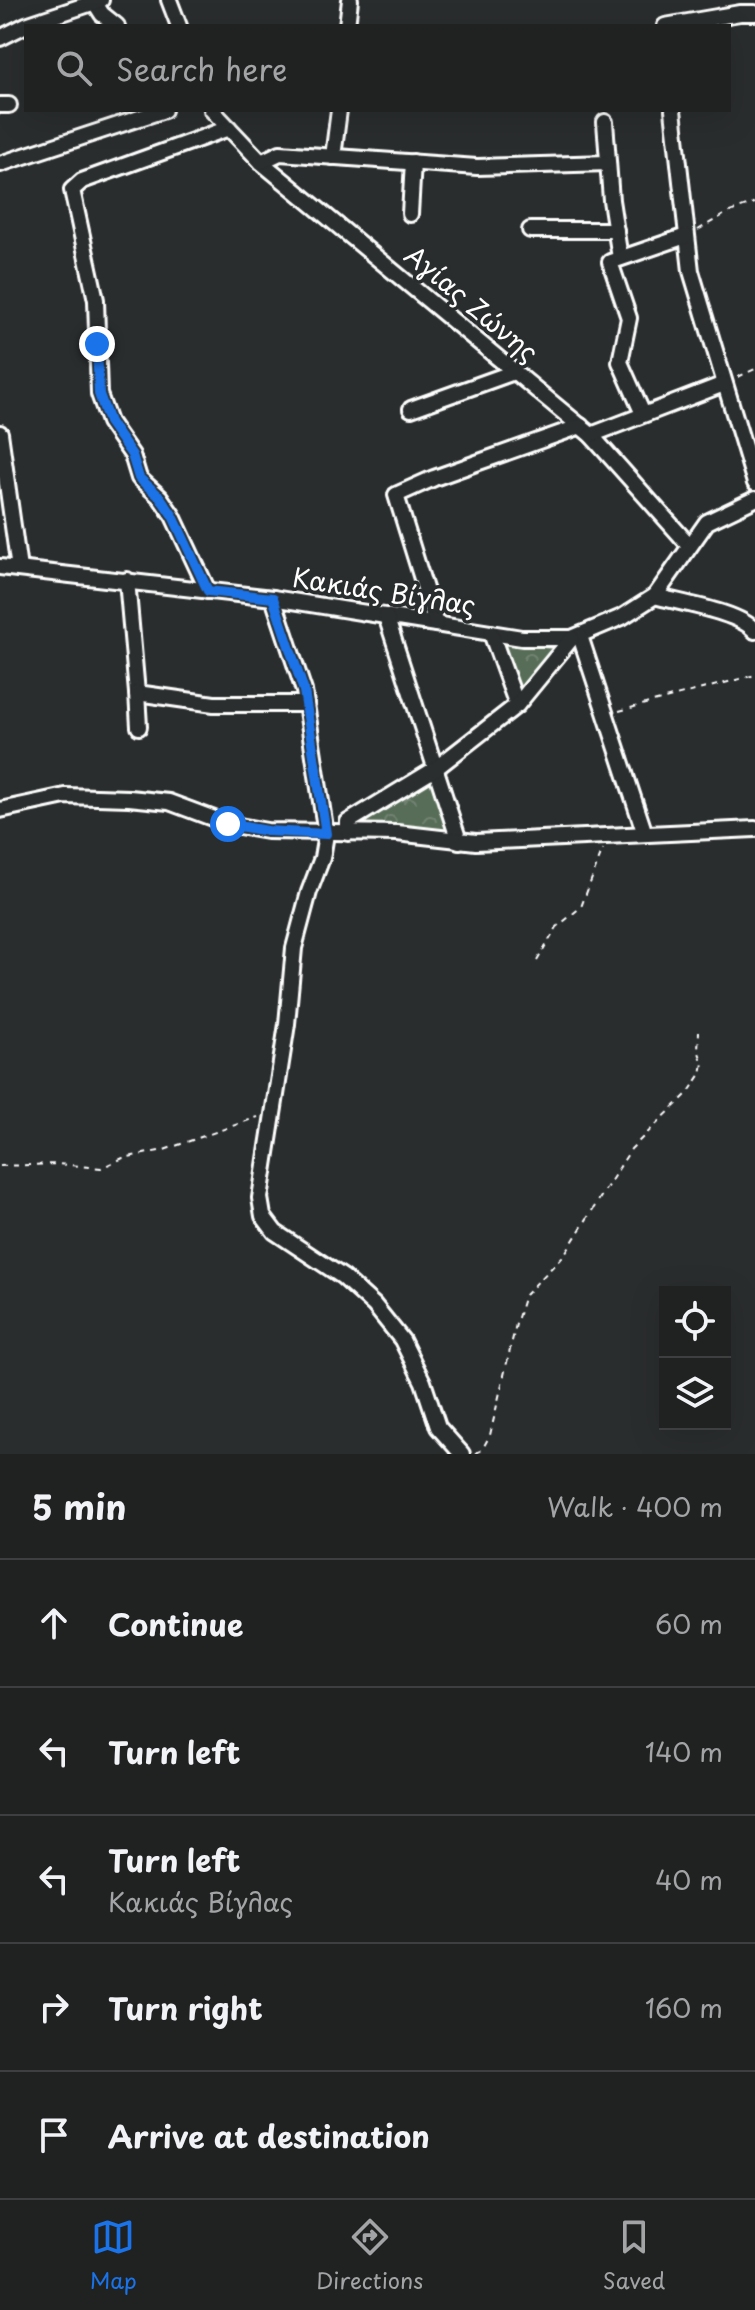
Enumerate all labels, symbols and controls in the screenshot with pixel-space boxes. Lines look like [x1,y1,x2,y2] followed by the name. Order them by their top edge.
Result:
[24,24,731,112] search box
[52,46,96,90] icon: search
[116,46,288,91] text: Search here
[397,235,547,371] street label: Αγίας Ζώνης
[79,326,115,362] route end
[290,557,479,624] street label: Κακιάς Βίγλας
[210,806,246,842] route start
[659,1286,731,1430] map controls
[659,1286,731,1358] button: locate
[659,1358,731,1430] button: layers
[32,1480,126,1532] text: 5 min
[547,1487,723,1526] text: Walk · 400 m
[32,1601,76,1645] icon: ahead
[108,1601,243,1646] text: Continue
[655,1604,723,1643] text: 60 m
[32,1729,76,1773] icon: left
[108,1729,240,1774] text: Turn left
[645,1732,723,1771] text: 140 m
[108,1837,240,1882] text: Turn left
[32,1857,76,1901] icon: left
[655,1860,723,1899] text: 40 m
[108,1882,293,1921] text: Κακιάς Βίγλας
[32,1985,76,2029] icon: right
[108,1985,263,2030] text: Turn right
[645,1988,723,2027] text: 160 m
[32,2113,76,2157] icon: arrive
[108,2113,430,2158] text: Arrive at destination
[90,2215,137,2296] tab: Map
[316,2215,423,2296] tab: Directions
[603,2215,665,2296] tab: Saved

